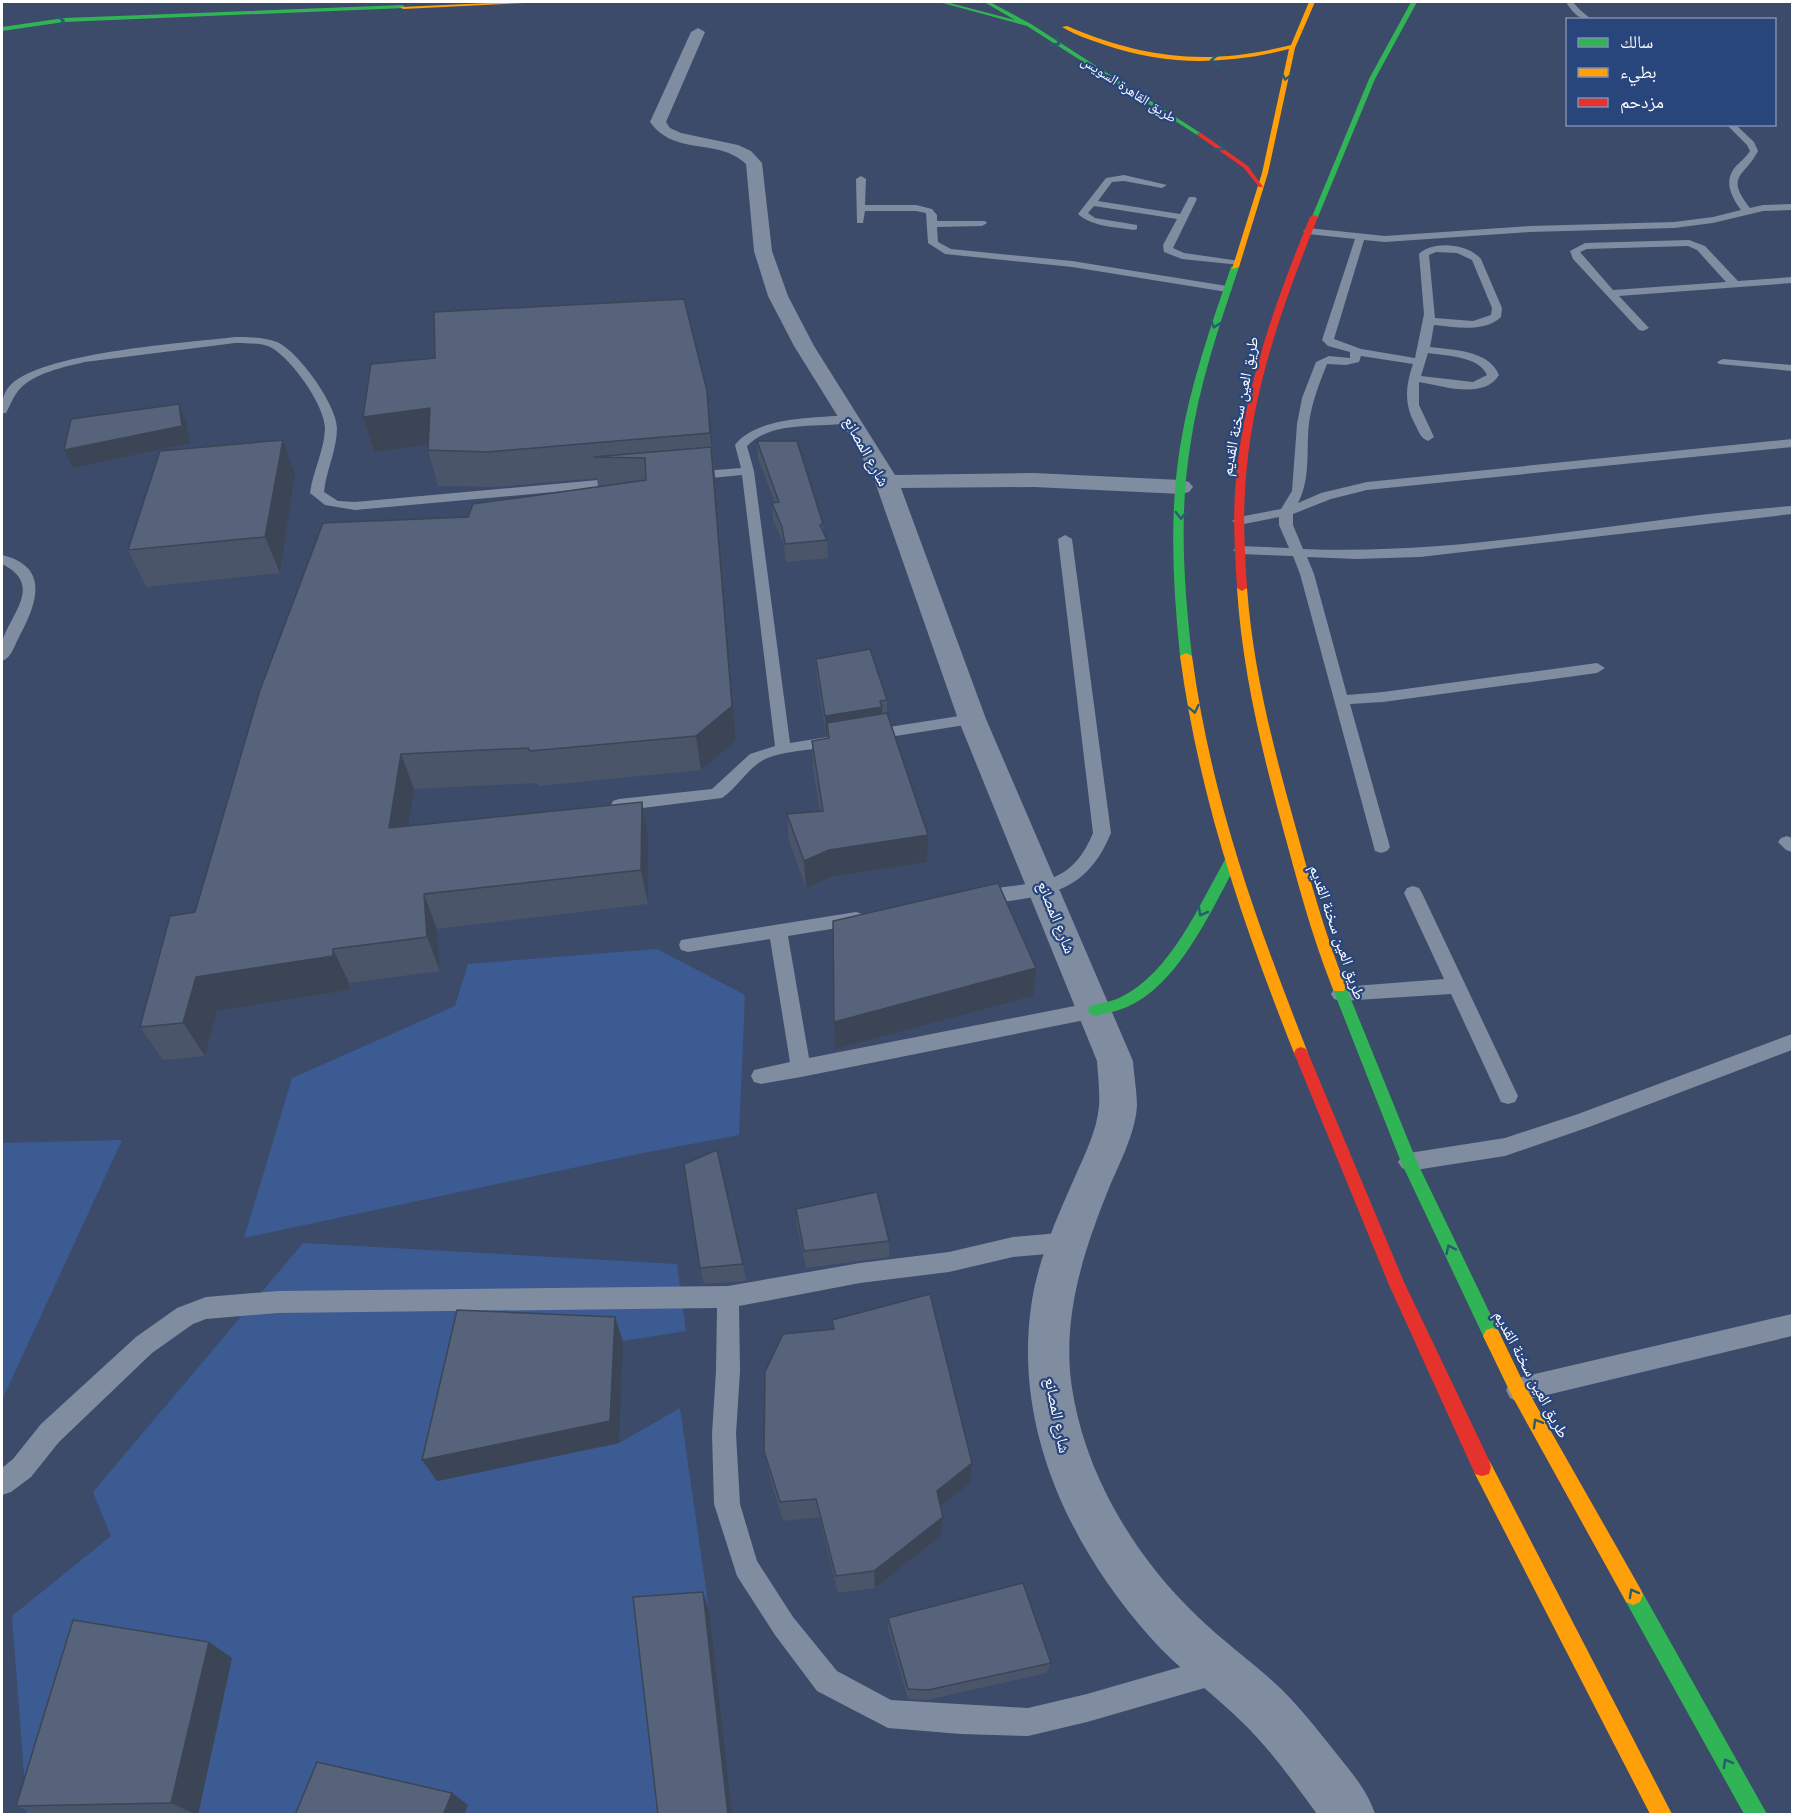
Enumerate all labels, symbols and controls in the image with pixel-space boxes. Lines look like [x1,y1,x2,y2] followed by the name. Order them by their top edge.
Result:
[55,15,64,28] one-way arrow
[1566,18,1776,126] legend
[1620,31,1653,53] text: سالك
[1049,35,1060,46] one-way arrow
[1077,52,1180,127] street label: طريق القاهرة السويس
[1210,54,1219,66] one-way arrow
[1620,61,1657,87] text: بطيء
[1280,71,1293,81] one-way arrow
[1620,91,1664,114] text: مزدحم
[1214,140,1224,152] one-way arrow
[1210,318,1222,329] one-way arrow
[1217,335,1263,478] street label: طريق العين سخنة القديم
[839,413,893,490] street label: شارع المصانع
[1175,511,1187,520] one-way arrow
[1187,704,1200,714] one-way arrow
[1305,862,1370,1003] street label: طريق العين سخنة القديم
[1032,878,1080,957] street label: شارع المصانع
[1198,905,1209,916] one-way arrow
[1445,1244,1457,1255] one-way arrow
[1489,1307,1573,1442] street label: طريق العين سخنة القديم
[1040,1376,1074,1455] street label: شارع المصانع
[1533,1419,1544,1429] one-way arrow
[1629,1589,1640,1599] one-way arrow
[1723,1759,1734,1770] one-way arrow

